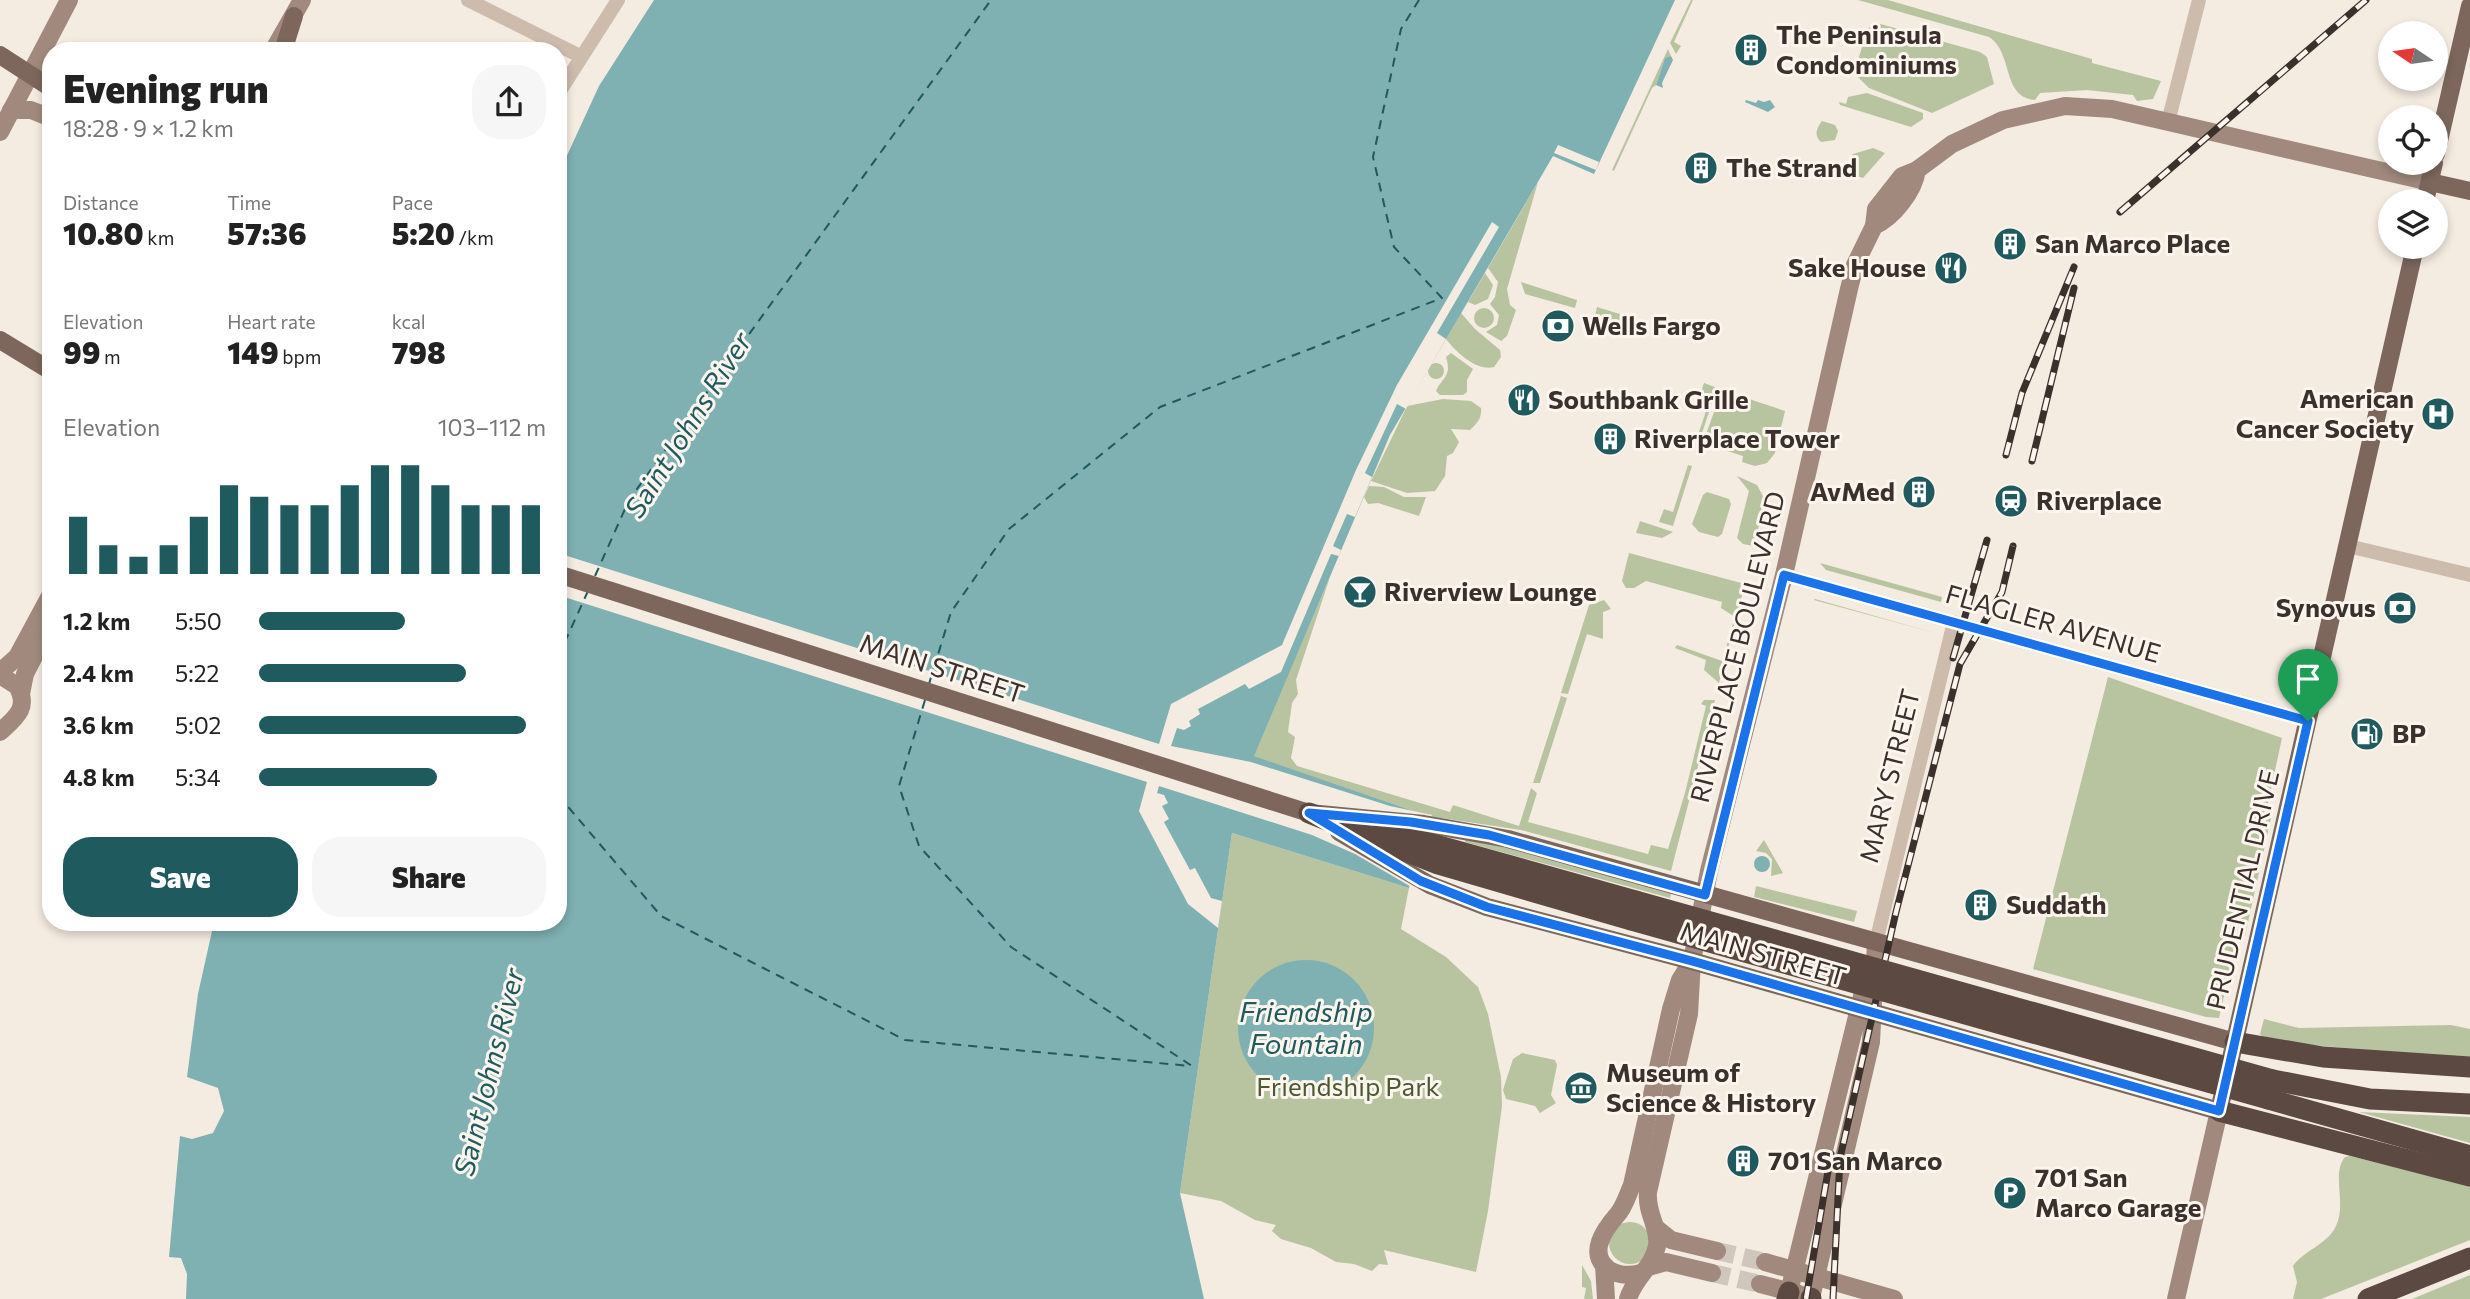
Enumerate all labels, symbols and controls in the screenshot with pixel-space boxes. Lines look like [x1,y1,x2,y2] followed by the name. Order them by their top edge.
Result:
[1776,18,1957,79] place label: The Peninsula Condominiums
[2378,21,2448,91] north arrow
[2378,21,2448,259] map controls
[1732,31,1770,69] building icon: The Peninsula Condominiums
[63,64,269,111] text: Evening run
[472,65,546,139] button: share
[2378,105,2448,175] button: locate
[63,114,234,142] text: 18:28 · 9 × 1.2 km
[1682,149,1720,187] building icon: The Strand
[1726,151,1857,182] place label: The Strand
[2378,189,2448,259] button: layers
[63,191,139,214] text: Distance
[227,191,271,214] text: Time
[392,191,433,214] text: Pace
[63,214,144,251] text: 10.80
[227,214,307,251] text: 57:36
[392,214,455,251] text: 5:20
[1991,225,2029,263] building icon: San Marco Place
[144,226,174,249] text: km
[455,226,494,249] text: /km
[2035,227,2230,258] place label: San Marco Place
[1932,249,1970,287] restaurant icon: Sake House
[1788,251,1926,282] place label: Sake House
[1539,307,1577,345] bank icon: Wells Fargo
[1582,309,1721,340] place label: Wells Fargo
[63,310,143,333] text: Elevation
[227,310,316,333] text: Heart rate
[392,310,426,333] text: kcal
[617,325,758,523] water label: Saint Johns River
[63,333,100,370] text: 99
[227,333,279,370] text: 149
[392,333,446,370] text: 798
[100,345,121,368] text: m
[279,345,321,368] text: bpm
[1505,381,1543,419] restaurant icon: Southbank Grille
[2236,382,2414,443] place label: American Cancer Society
[1548,383,1749,414] place label: Southbank Grille
[2419,395,2457,433] hospital icon: American Cancer Society
[63,413,160,441] text: Elevation
[438,413,546,441] text: 103–112 m
[1591,420,1629,458] building icon: Riverplace Tower
[1634,422,1840,453] place label: Riverplace Tower
[1900,473,1938,511] building icon: AvMed
[1810,475,1895,506] place label: AvMed
[1992,482,2030,520] station icon: Riverplace
[2036,484,2162,515] place label: Riverplace
[1683,488,1790,806] street label: RIVERPLACE BOULEVARD
[1341,573,1379,611] bar icon: Riverview Lounge
[1384,575,1597,606] place label: Riverview Lounge
[1942,577,2164,668] street label: FLAGLER AVENUE
[2381,589,2419,627] bank icon: Synovus
[2276,591,2376,622] place label: Synovus
[63,607,130,635] text: 1.2 km
[175,607,222,635] text: 5:50
[856,626,1029,709] street label: MAIN STREET
[2278,649,2338,721] pin
[63,659,134,687] text: 2.4 km
[175,659,219,687] text: 5:22
[2289,660,2327,698] icon: arrive
[1852,686,1925,866] street label: MARY STREET
[63,711,134,739] text: 3.6 km
[175,711,221,739] text: 5:02
[2348,715,2386,753] fuel station icon: BP
[2392,717,2426,748] place label: BP
[63,763,135,791] text: 4.8 km
[175,763,221,791] text: 5:34
[2199,767,2284,1013] street label: PRUDENTIAL DRIVE
[63,837,298,917] button: Save
[312,837,546,917] button: Share
[1962,886,2000,924] building icon: Suddath
[2006,888,2107,919] place label: Suddath
[1677,914,1850,991] street label: MAIN STREET
[446,964,530,1179] water label: Saint Johns River
[1239,994,1373,1060] water label: Friendship Fountain
[1606,1056,1816,1117] place label: Museum of Science & History
[1562,1069,1600,1107] museum icon: Museum of Science & History
[1256,1070,1440,1101] park label: Friendship Park
[1724,1142,1762,1180] building icon: 701 San Marco
[1768,1144,1942,1175] place label: 701 San Marco
[2035,1161,2202,1222] place label: 701 San Marco Garage
[1991,1174,2029,1212] parking icon: 701 San Marco Garage

